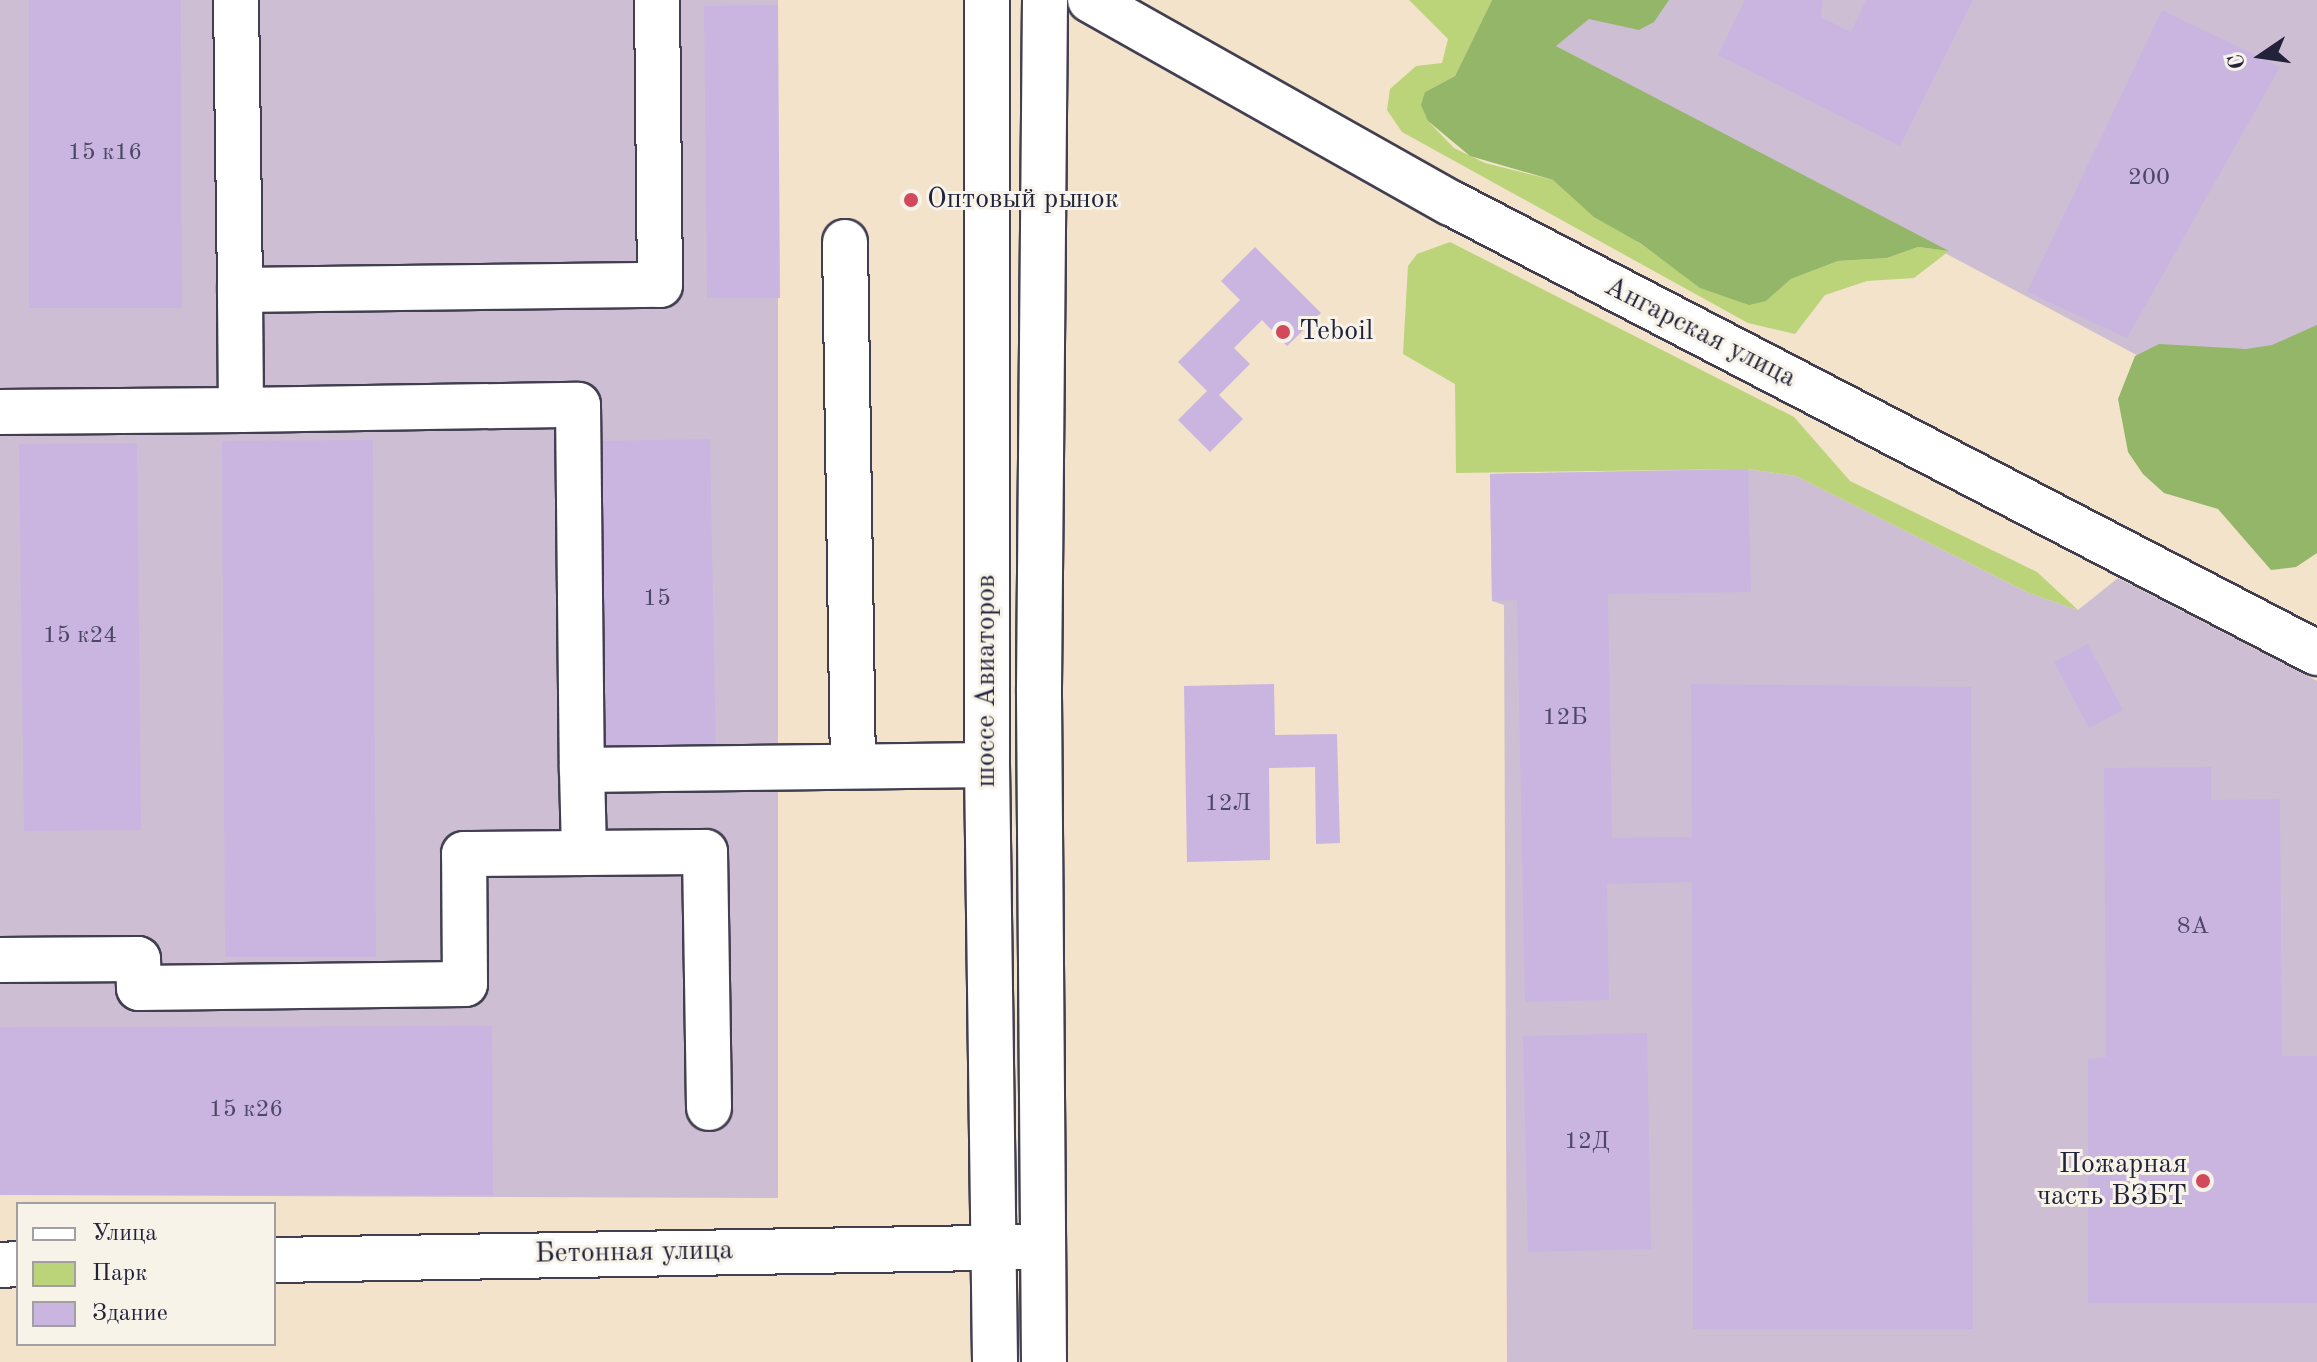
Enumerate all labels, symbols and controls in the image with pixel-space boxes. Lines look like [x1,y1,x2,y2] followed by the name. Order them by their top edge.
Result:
[2221,16,2301,96] north arrow
[2225,52,2250,71] text: С
[68,140,142,168] house number: 15 к16
[2128,165,2170,193] house number: 200
[927,183,1119,217] place label: Оптовый рынок
[902,191,920,209] marker: Оптовый рынок
[1599,270,1801,396] street label: Ангарская улица
[1299,315,1373,349] place label: Teboil
[1274,323,1292,341] marker: Teboil
[970,574,1004,788] street label: шоссе Авиаторов
[643,586,671,614] house number: 15
[43,623,117,651] house number: 15 к24
[1543,705,1587,733] house number: 12Б
[1205,791,1251,819] house number: 12Л
[2177,914,2209,942] house number: 8А
[209,1097,283,1125] house number: 15 к26
[1564,1129,1610,1157] house number: 12Д
[2037,1148,2187,1214] place label: Пожарная часть ВЗБТ
[2194,1172,2212,1190] marker: Пожарная часть ВЗБТ
[16,1202,276,1346] legend
[92,1222,157,1246] text: Улица
[535,1234,733,1272] street label: Бетонная улица
[92,1262,147,1286] text: Парк
[92,1302,168,1326] text: Здание

